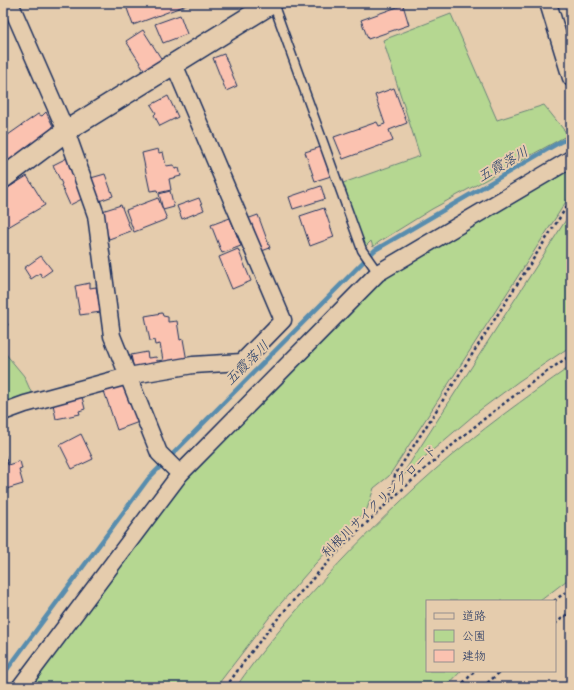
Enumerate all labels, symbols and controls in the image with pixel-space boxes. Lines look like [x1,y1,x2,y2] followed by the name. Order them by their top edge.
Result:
[475,143,531,185] water label: 五霞落川
[221,337,273,389] water label: 五霞落川
[318,442,440,560] street label: 利根川サイクリングロード
[426,600,556,672] legend
[462,609,486,623] text: 道路
[462,629,486,643] text: 公園
[462,649,486,663] text: 建物

